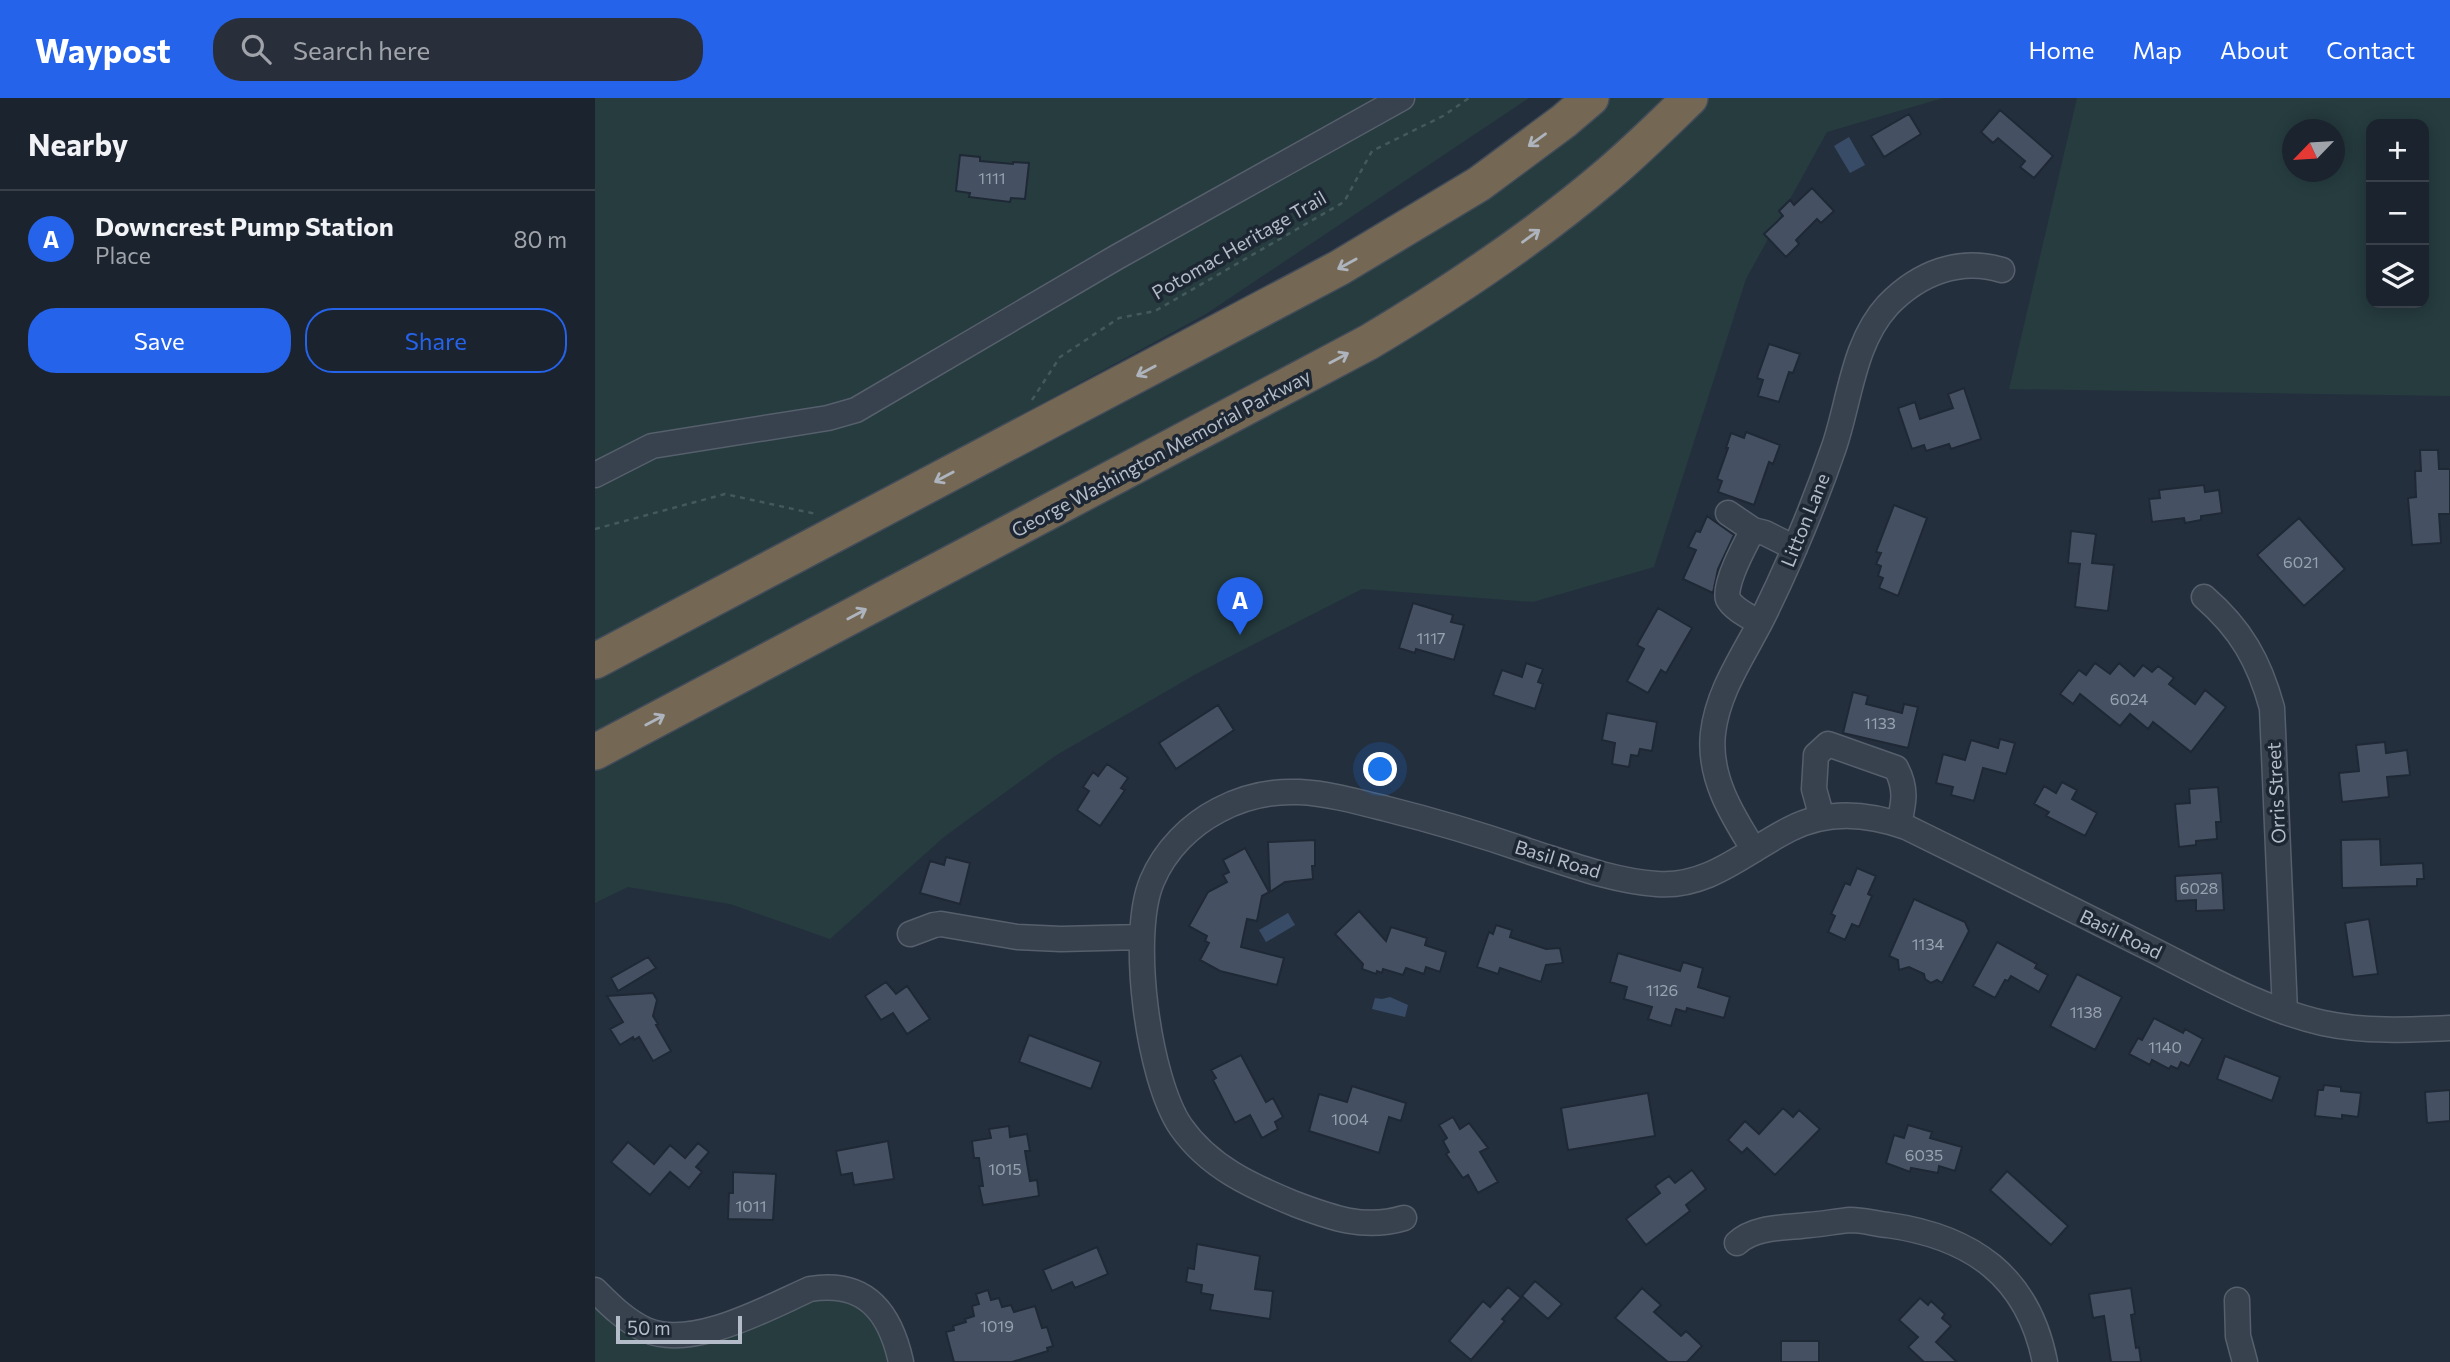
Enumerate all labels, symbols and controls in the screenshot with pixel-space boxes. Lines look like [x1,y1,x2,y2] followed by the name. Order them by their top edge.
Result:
[213,18,703,81] search box
[35,29,171,70] text: Waypost
[237,30,275,68] icon: search
[293,34,430,65] text: Search here
[2029,35,2095,64] text: Home
[2133,35,2182,64] text: Map
[2220,35,2288,64] text: About
[2326,35,2415,64] text: Contact
[2282,119,2345,182] north arrow
[2366,119,2429,308] map controls
[2366,119,2429,182] button: +
[28,125,128,162] text: Nearby
[1528,133,1547,148] one-way arrow
[978,168,1006,187] house number: 1111
[2366,182,2429,245] button: −
[1148,185,1330,304] street label: Potomac Heritage Trail
[95,210,394,241] text: Downcrest Pump Station
[43,225,59,253] text: A
[514,225,567,253] text: 80 m
[1521,229,1540,243] one-way arrow
[95,241,151,269] text: Place
[2366,245,2429,308] button: layers
[1337,257,1357,271] one-way arrow
[28,308,291,373] button: Save
[305,308,567,373] button: Share
[1328,351,1349,364] one-way arrow
[1007,364,1314,541] street label: George Washington Memorial Parkway
[1136,364,1156,378] one-way arrow
[934,470,955,484] one-way arrow
[1775,470,1834,570] street label: Litton Lane
[2283,552,2319,571] house number: 6021
[1217,577,1263,635] pin: A
[846,607,867,620] one-way arrow
[1417,628,1445,647] house number: 1117
[2110,689,2149,708] house number: 6024
[645,713,665,727] one-way arrow
[1864,713,1896,732] house number: 1133
[2261,741,2290,844] street label: Orris Street
[1363,752,1397,786] your location
[1512,835,1604,882] street label: Basil Road
[2180,878,2218,897] house number: 6028
[2076,904,2166,963] street label: Basil Road
[1912,934,1945,953] house number: 1134
[1646,980,1678,999] house number: 1126
[2070,1002,2102,1021] house number: 1138
[2148,1037,2182,1056] house number: 1140
[1331,1109,1369,1128] house number: 1004
[1905,1145,1943,1164] house number: 6035
[988,1159,1022,1178] house number: 1015
[736,1196,766,1215] house number: 1011
[616,1313,742,1345] scale bar
[627,1316,671,1339] text: 50 m
[980,1316,1014,1335] house number: 1019

